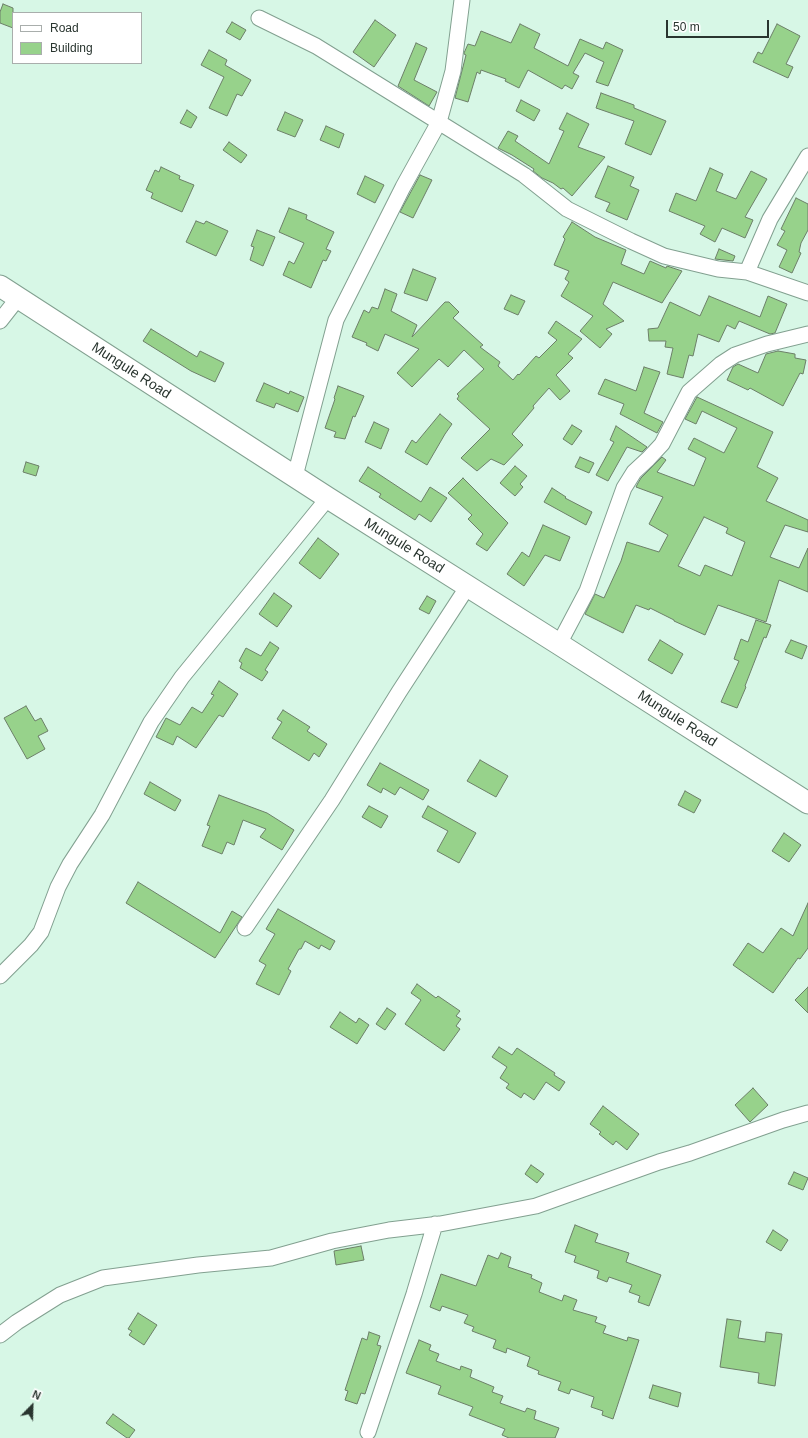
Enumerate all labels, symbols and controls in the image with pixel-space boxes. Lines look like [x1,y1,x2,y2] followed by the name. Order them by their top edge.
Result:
[12,12,142,64] legend
[668,12,771,38] scale bar
[673,20,700,34] text: 50 m
[50,21,79,35] text: Road
[50,41,93,55] text: Building
[88,339,174,403] street label: Mungule Road
[361,515,447,577] street label: Mungule Road
[634,687,720,751] street label: Mungule Road
[12,1386,52,1426] north arrow
[31,1388,43,1402] text: N

